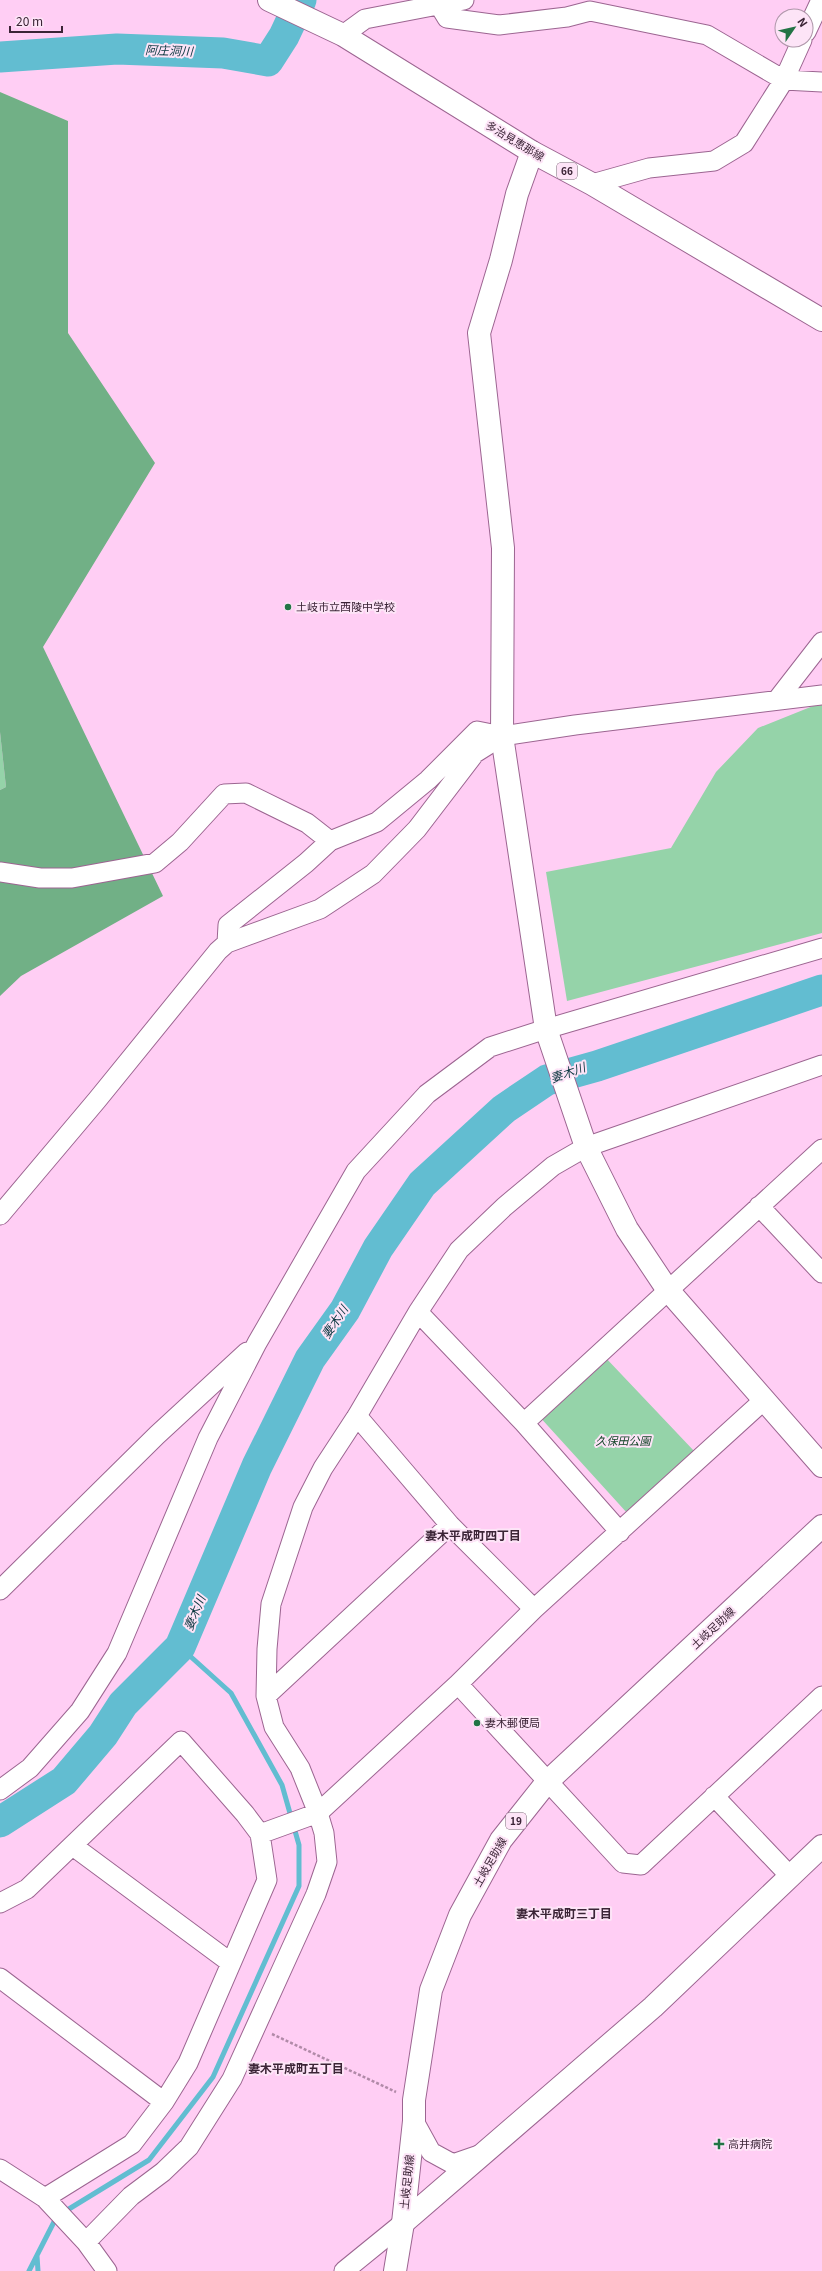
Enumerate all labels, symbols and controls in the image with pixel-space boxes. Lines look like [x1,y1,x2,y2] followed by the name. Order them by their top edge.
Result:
[10,8,62,34] scale bar
[774,8,814,48] north arrow
[16,12,43,29] text: 20 m
[794,14,812,30] text: N
[145,40,195,59] water label: 阿庄洞川
[483,116,548,164] street label: 多治見恵那線
[557,163,577,179] road number: 66
[296,598,395,614] place label: 土岐市立西陵中学校
[283,602,293,612] marker: 土岐市立西陵中学校
[548,1057,589,1085] water label: 妻木川
[317,1300,352,1341] water label: 妻木川
[596,1432,652,1448] park label: 久保田公園
[425,1526,521,1543] district label: 妻木平成町四丁目
[179,1591,209,1632] water label: 妻木川
[687,1603,738,1652] street label: 土岐足助線
[485,1714,540,1730] place label: 妻木郵便局
[472,1718,482,1728] marker: 妻木郵便局
[506,1813,526,1829] road number: 19
[468,1834,510,1889] street label: 土岐足助線
[516,1904,612,1921] district label: 妻木平成町三丁目
[248,2059,344,2076] district label: 妻木平成町五丁目
[728,2135,772,2151] place label: 高井病院
[713,2138,725,2150] marker: 高井病院
[395,2154,417,2210] street label: 土岐足助線

